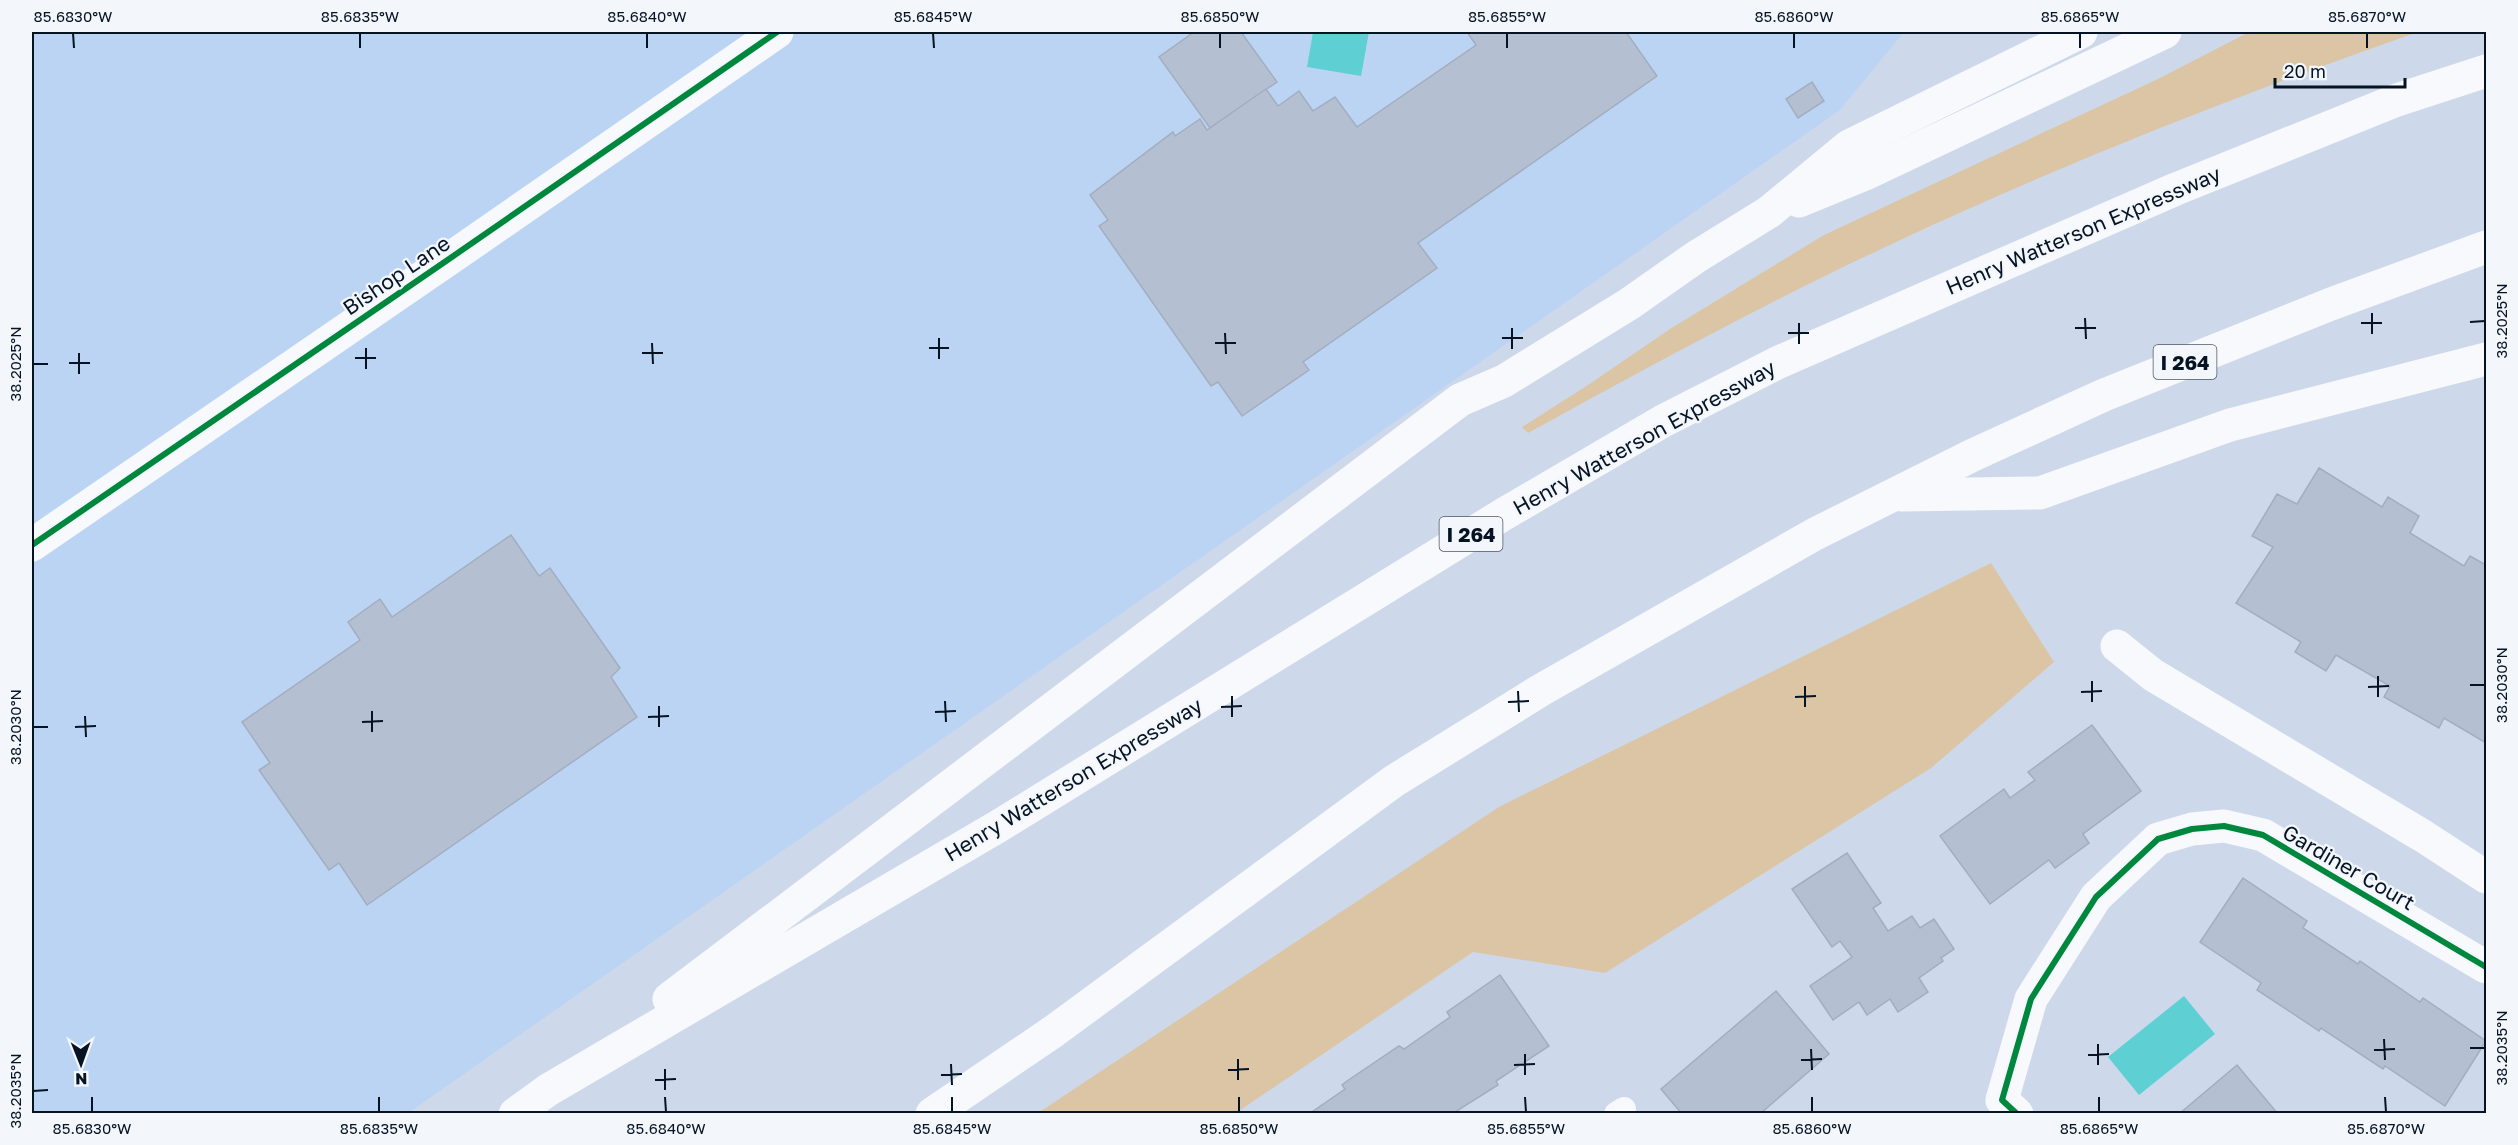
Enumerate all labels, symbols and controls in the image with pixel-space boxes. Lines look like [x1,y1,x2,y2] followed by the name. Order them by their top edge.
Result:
[34,7,112,25] text: 85.6830°W
[321,7,399,25] text: 85.6835°W
[607,7,687,25] text: 85.6840°W
[894,7,972,25] text: 85.6845°W
[1181,7,1259,25] text: 85.6850°W
[1468,7,1546,25] text: 85.6855°W
[1754,7,1834,25] text: 85.6860°W
[2041,7,2119,25] text: 85.6865°W
[2328,7,2406,25] text: 85.6870°W
[2275,51,2406,89] scale bar
[2284,60,2326,82] text: 20 m
[1942,160,2225,300] street label: Henry Watterson Expressway
[337,230,455,320] street label: Bishop Lane
[2492,283,2510,359] text: 38.2025°N
[6,326,24,402] text: 38.2025°N
[2154,345,2216,379] road number: I 264
[1508,354,1780,520] street label: Henry Watterson Expressway
[1440,517,1502,551] road number: I 264
[2492,647,2510,723] text: 38.2030°N
[6,689,24,765] text: 38.2030°N
[939,691,1207,866] street label: Henry Watterson Expressway
[2278,819,2420,915] street label: Gardiner Court
[2492,1010,2510,1086] text: 38.2035°N
[51,1034,111,1094] north arrow
[6,1053,24,1129] text: 38.2035°N
[75,1069,88,1089] text: N
[53,1119,131,1137] text: 85.6830°W
[340,1119,418,1137] text: 85.6835°W
[626,1119,706,1137] text: 85.6840°W
[913,1119,991,1137] text: 85.6845°W
[1200,1119,1278,1137] text: 85.6850°W
[1487,1119,1565,1137] text: 85.6855°W
[1772,1119,1852,1137] text: 85.6860°W
[2060,1119,2138,1137] text: 85.6865°W
[2347,1119,2425,1137] text: 85.6870°W

